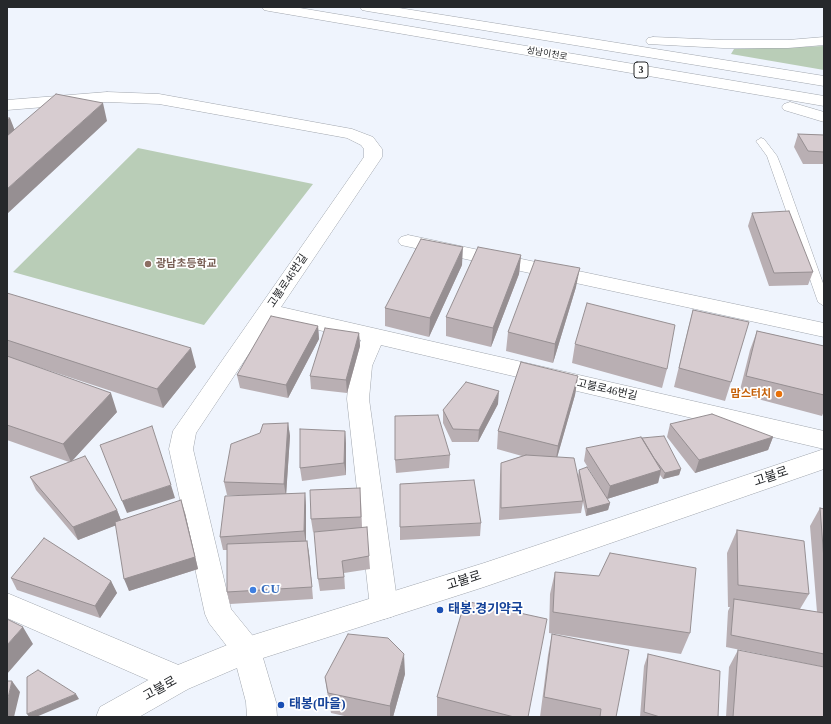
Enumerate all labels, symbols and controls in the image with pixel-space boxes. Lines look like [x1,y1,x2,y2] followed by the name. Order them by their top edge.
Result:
[526,45,568,63] street label: 성남이천로
[634,62,648,78] road number: 3
[265,252,311,310] street label: 고불로46번길
[156,257,217,271] place label: 광남초등학교
[143,259,153,269] marker: 광남초등학교
[576,377,638,403] street label: 고불로46번길
[731,387,771,401] place label: 맘스터치
[774,389,784,399] marker: 맘스터치
[751,464,791,490] street label: 고불로
[445,568,483,594] street label: 고불로
[261,582,280,598] place label: CU
[248,585,258,595] marker: CU
[448,602,523,618] place label: 태봉.경기약국
[435,605,445,615] marker: 태봉.경기약국
[141,673,179,705] street label: 고불로
[289,697,345,713] place label: 태봉(마을)
[276,700,286,710] marker: 태봉(마을)

